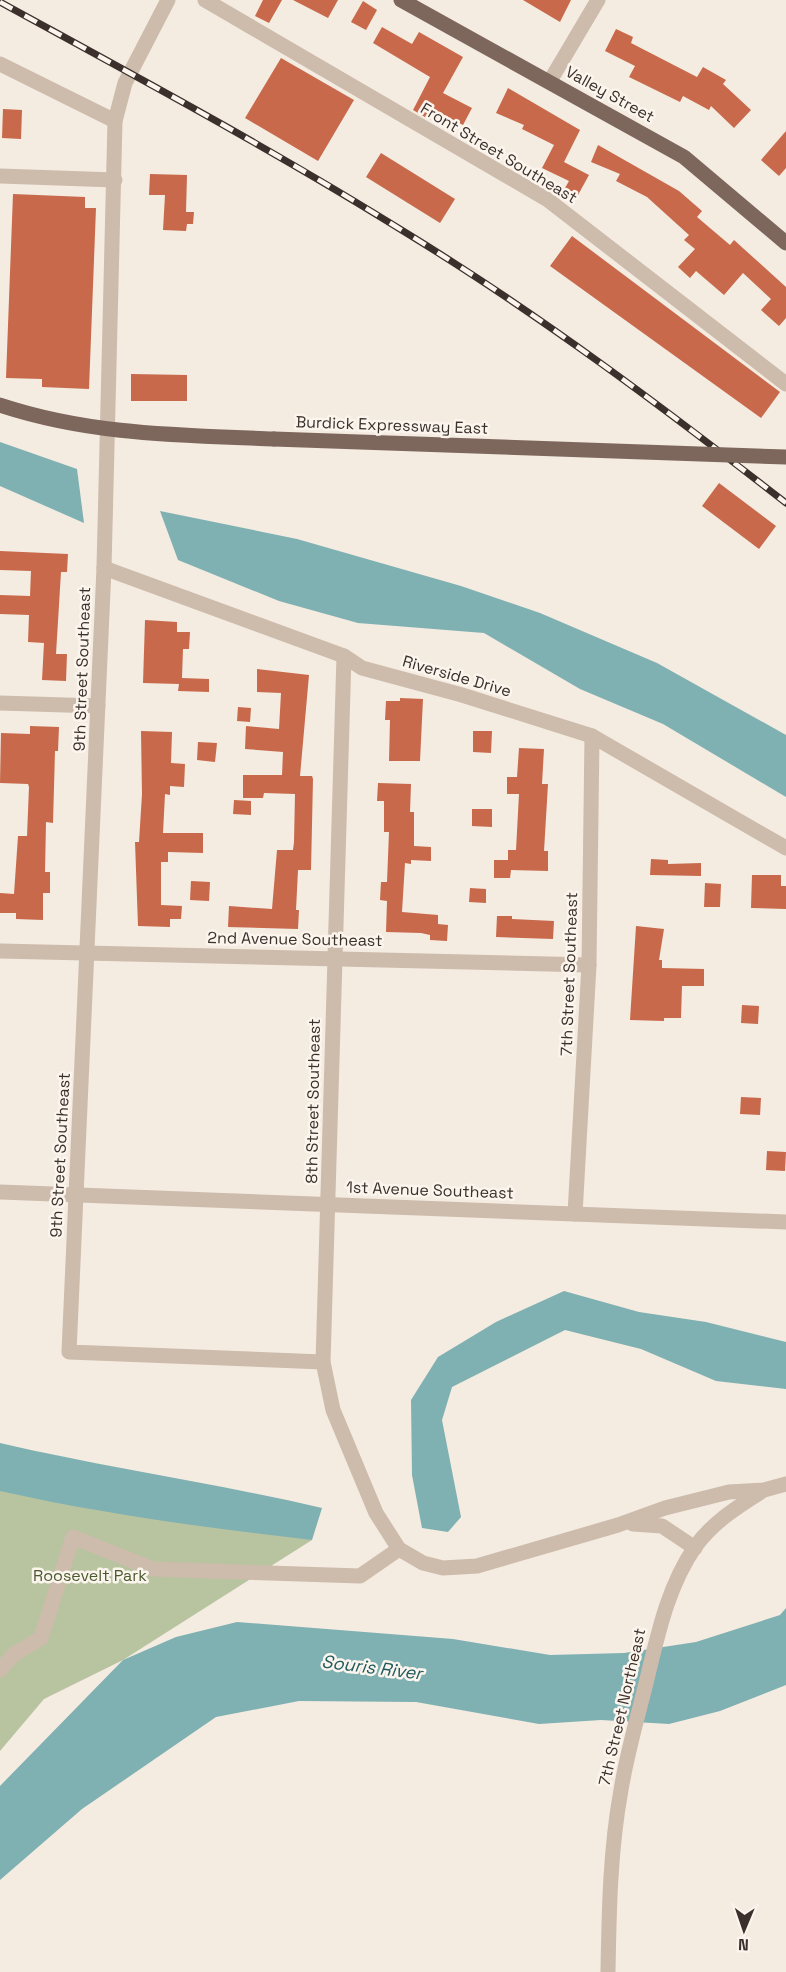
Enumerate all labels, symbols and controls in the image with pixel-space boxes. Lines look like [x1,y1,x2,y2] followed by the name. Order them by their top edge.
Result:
[562,61,658,127] street label: Valley Street
[417,98,581,208] street label: Front Street Southeast
[295,411,489,439] street label: Burdick Expressway East
[69,586,95,752] street label: 9th Street Southeast
[400,650,514,702] street label: Riverside Drive
[556,892,582,1056] street label: 7th Street Southeast
[207,927,383,951] street label: 2nd Avenue Southeast
[301,1018,325,1184] street label: 8th Street Southeast
[45,1072,75,1238] street label: 9th Street Southeast
[346,1177,514,1203] street label: 1st Avenue Southeast
[33,1565,147,1586] park label: Roosevelt Park
[594,1626,650,1788] street label: 7th Street Northeast
[320,1649,426,1685] water label: Souris River
[714,1900,774,1960] north arrow
[738,1934,749,1955] text: N

